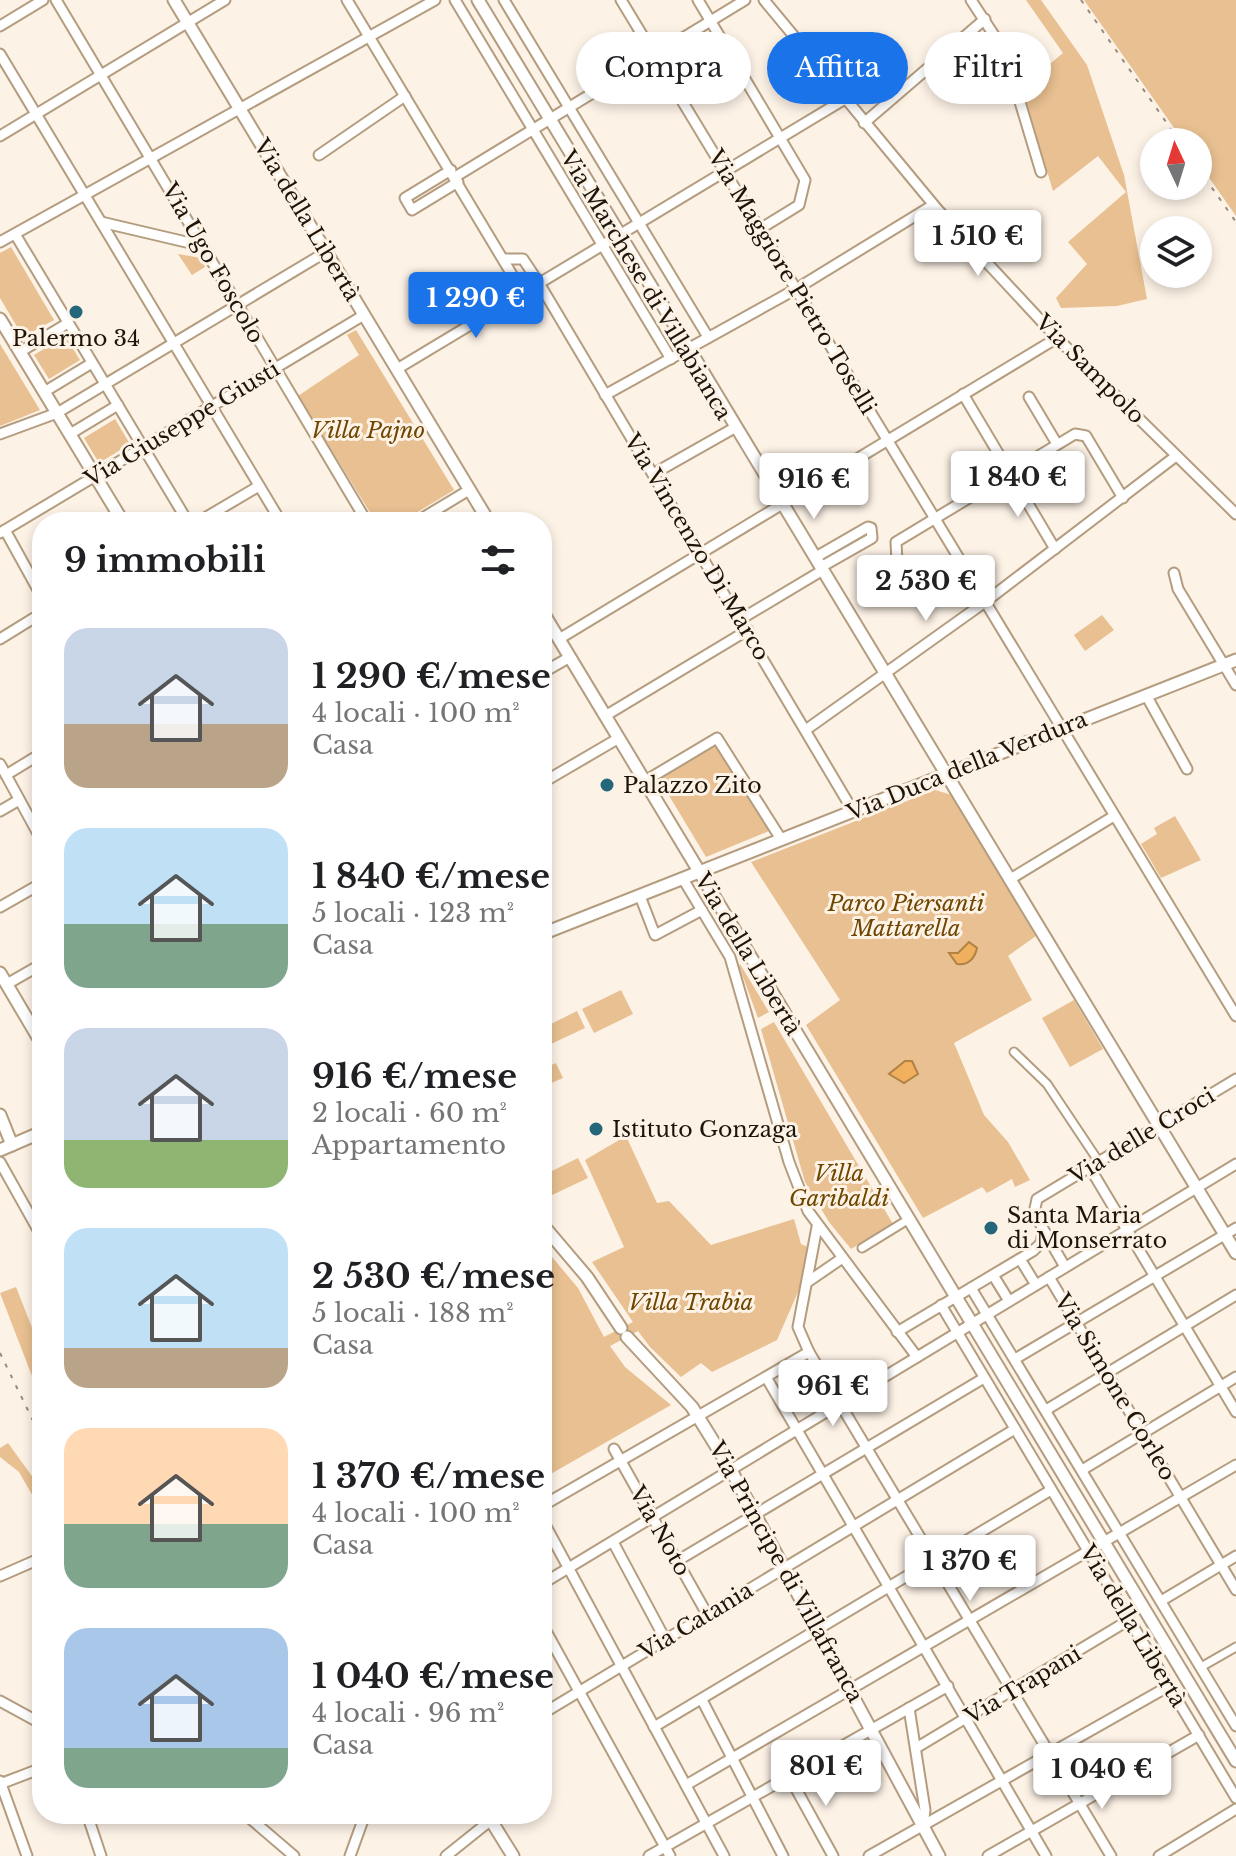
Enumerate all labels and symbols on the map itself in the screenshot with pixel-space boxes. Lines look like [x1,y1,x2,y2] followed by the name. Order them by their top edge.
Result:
[1140,128,1212,200] north arrow
[247,133,366,307] street label: Via della Libertà
[554,144,738,425] street label: Via Marchese di Villabianca
[702,144,882,420] street label: Via Maggiore Pietro Toselli
[156,177,270,348] street label: Via Ugo Foscolo
[904,210,1052,278] pin: 1 510 €
[402,272,550,340] pin: 1 290 €
[67,303,85,321] marker: Palermo 34
[1029,308,1150,429] street label: Via Sampolo
[12,325,140,352] place label: Palermo 34
[79,355,285,493] street label: Via Giuseppe Giusti
[311,417,425,444] park label: Villa Pajno
[618,428,776,665] street label: Via Vincenzo Di Marco
[944,451,1092,519] pin: 1 840 €
[758,453,870,521] pin: 916 €
[852,555,1000,623] pin: 2 530 €
[842,705,1092,827] street label: Via Duca della Verdura
[623,772,762,799] place label: Palazzo Zito
[598,776,616,794] marker: Palazzo Zito
[688,867,807,1041] street label: Via della Libertà
[827,890,985,942] park label: Parco Piersanti Mattarella
[1063,1082,1220,1191] street label: Via delle Croci
[612,1116,798,1143] place label: Istituto Gonzaga
[587,1120,605,1138] marker: Istituto Gonzaga
[789,1160,889,1212] park label: Villa Garibaldi
[1007,1202,1167,1254] place label: Santa Maria di Monserrato
[982,1219,1000,1237] marker: Santa Maria di Monserrato
[1048,1288,1181,1485] street label: Via Simone Corleo
[629,1289,753,1316] park label: Villa Trabia
[777,1360,889,1428] pin: 961 €
[702,1436,869,1708] street label: Via Principe di Villafranca
[623,1480,696,1581] street label: Via Noto
[896,1535,1044,1603] pin: 1 370 €
[1073,1539,1192,1713] street label: Via della Libertà
[633,1576,759,1666] street label: Via Catania
[959,1640,1086,1731] street label: Via Trapani
[770,1740,882,1808] pin: 801 €
[1028,1743,1176,1811] pin: 1 040 €

